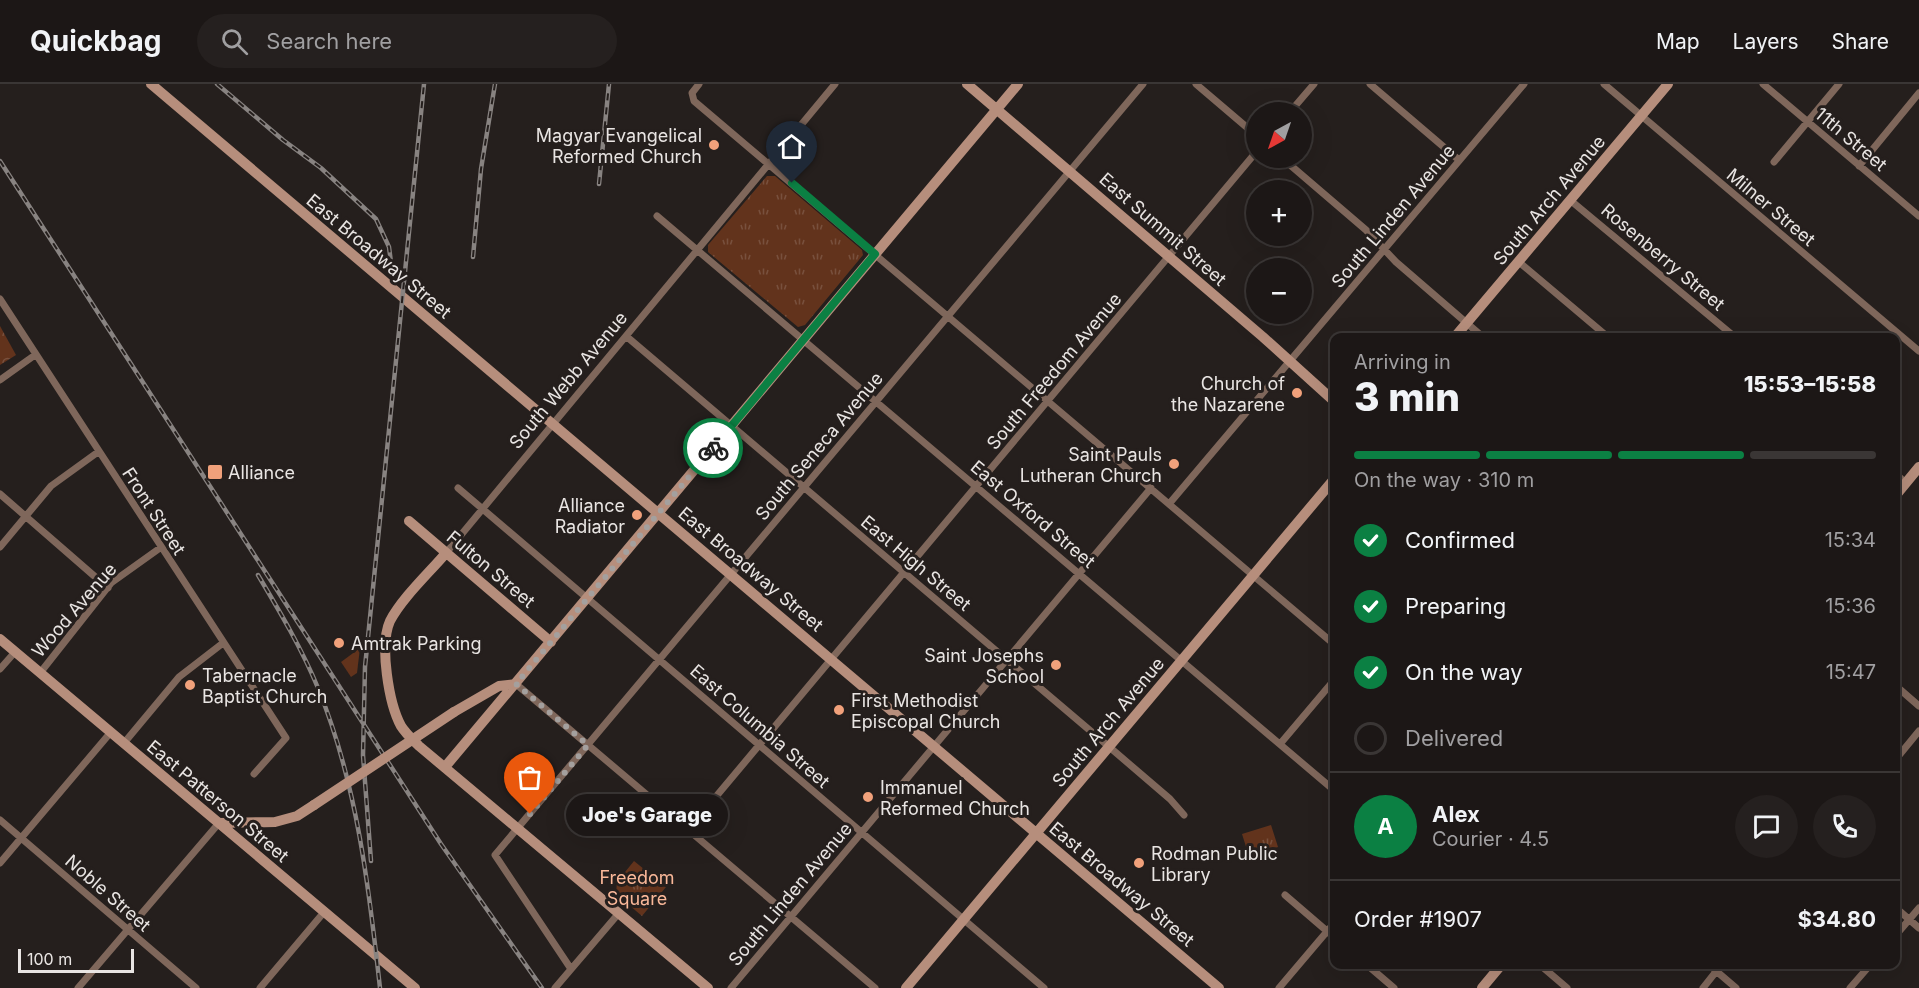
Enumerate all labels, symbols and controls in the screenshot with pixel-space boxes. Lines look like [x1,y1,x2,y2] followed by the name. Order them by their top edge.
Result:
[197,14,617,68] search box
[30,24,161,58] text: Quickbag
[218,25,251,58] icon: search
[266,28,392,54] text: Search here
[1656,29,1700,54] text: Map
[1733,29,1799,54] text: Layers
[1832,29,1889,54] text: Share
[1246,102,1312,168] north arrow
[1246,102,1312,324] map controls
[1811,103,1891,175] street label: 11th Street
[766,121,817,183] pin
[536,125,702,167] place label: Magyar Evangelical Reformed Church
[775,130,808,163] icon: home
[1489,131,1609,269] street label: South Arch Avenue
[707,138,721,152] marker: Magyar Evangelical Reformed Church
[1327,140,1459,292] street label: South Linden Avenue
[1723,164,1819,250] street label: Milner Street
[1095,168,1231,290] street label: East Summit Street
[1246,180,1312,246] button: +
[302,189,456,323] street label: East Broadway Street
[1597,199,1729,315] street label: Rosenberry Street
[1246,258,1312,324] button: −
[982,288,1126,454] street label: South Freedom Avenue
[505,307,631,453] street label: South Webb Avenue
[1354,350,1451,374] text: Arriving in
[751,368,887,524] street label: South Seneca Avenue
[1744,371,1876,397] text: 15:53–15:58
[1171,373,1285,415] place label: Church of the Nazarene
[1354,373,1460,420] text: 3 min
[1290,386,1304,400] marker: Church of the Nazarene
[683,418,743,478] courier
[697,432,730,465] icon: bike
[1020,444,1162,486] place label: Saint Pauls Lutheran Church
[967,456,1099,572] street label: East Oxford Street
[1167,457,1181,471] marker: Saint Pauls Lutheran Church
[228,462,295,483] place label: Alliance
[118,463,190,559] street label: Front Street
[206,463,224,481] marker: Alliance
[1354,468,1534,492] text: On the way · 310 m
[555,495,625,537] place label: Alliance Radiator
[674,502,828,636] street label: East Broadway Street
[630,508,644,522] marker: Alliance Radiator
[857,511,975,615] street label: East High Street
[1354,524,1387,557] icon: check
[443,526,539,612] street label: Fulton Street
[1405,527,1515,553] text: Confirmed
[1825,528,1876,552] text: 15:34
[27,559,121,661] street label: Wood Avenue
[1354,590,1387,623] icon: check
[1405,593,1506,619] text: Preparing
[1825,594,1876,618] text: 15:36
[351,633,481,654] place label: Amtrak Parking
[332,636,346,650] marker: Amtrak Parking
[924,645,1044,687] place label: Saint Josephs School
[1048,653,1168,791] street label: South Arch Avenue
[1354,656,1387,689] icon: check
[1049,658,1063,672] marker: Saint Josephs School
[1405,659,1523,685] text: On the way
[686,660,834,792] street label: East Columbia Street
[1826,660,1876,684] text: 15:47
[202,665,327,707] place label: Tabernacle Baptist Church
[183,678,197,692] marker: Tabernacle Baptist Church
[851,690,1000,732] place label: First Methodist Episcopal Church
[832,703,846,717] marker: First Methodist Episcopal Church
[1405,725,1503,751] text: Delivered
[143,736,293,866] street label: East Patterson Street
[504,752,555,814] pin
[513,761,546,794] icon: bag
[880,777,1030,819] place label: Immanuel Reformed Church
[861,790,875,804] marker: Immanuel Reformed Church
[566,793,728,835] callout: Joe's Garage
[1735,795,1798,858] button: chat
[1813,795,1876,858] button: phone
[1432,801,1480,827] text: Alex
[582,803,712,827] text: Joe's Garage
[1377,813,1394,839] text: A
[1045,817,1199,951] street label: East Broadway Street
[724,818,856,970] street label: South Linden Avenue
[1432,827,1549,851] text: Courier · 4.5
[1151,843,1278,885] place label: Rodman Public Library
[61,850,155,936] street label: Noble Street
[1132,856,1146,870] marker: Rodman Public Library
[599,867,675,909] park label: Freedom Square
[1354,906,1482,932] text: Order #1907
[1797,906,1876,932] text: $34.80
[18,946,134,974] scale bar
[27,949,72,969] text: 100 m

